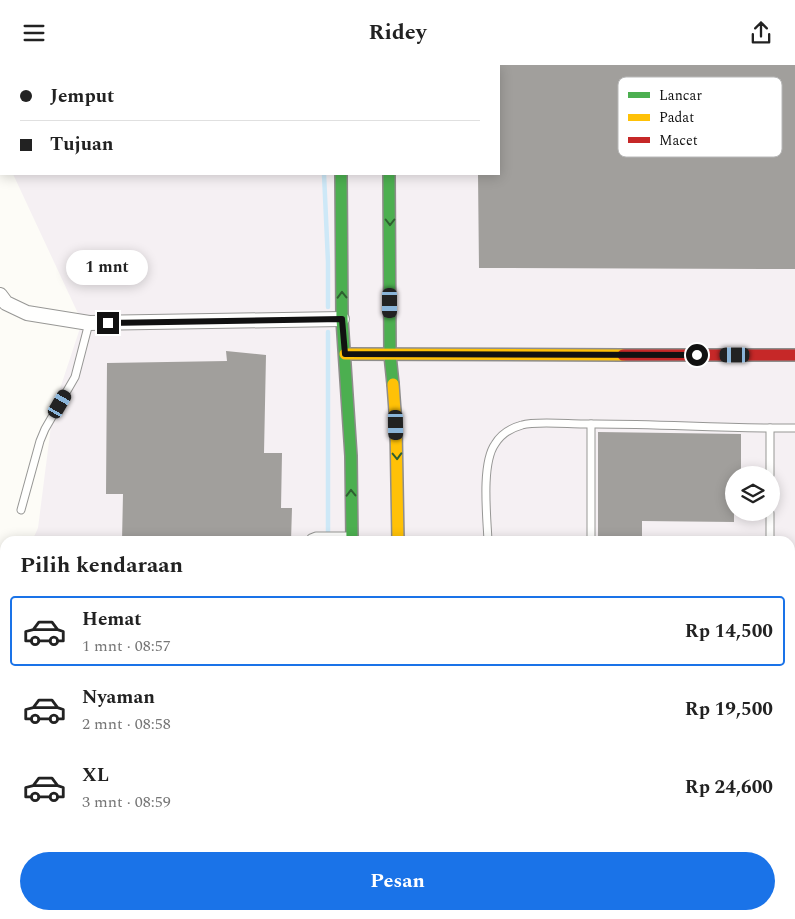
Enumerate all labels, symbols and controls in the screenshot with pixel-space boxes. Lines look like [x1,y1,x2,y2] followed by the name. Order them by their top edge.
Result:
[369,16,426,49] text: Ridey
[20,19,48,47] icon: menu
[747,19,775,47] icon: share
[618,77,782,157] legend
[50,82,114,111] text: Jemput
[659,85,702,106] text: Lancar
[659,107,694,128] text: Padat
[50,130,113,159] text: Tujuan
[659,130,698,151] text: Macet
[385,219,395,227] one-way arrow
[67,251,149,285] callout: 1 mnt
[85,255,129,279] text: 1 mnt
[382,288,397,318] car
[337,291,347,299] one-way arrow
[97,312,119,334] route end
[686,344,708,366] route start
[720,348,750,363] car
[46,387,73,421] car
[388,410,403,440] car
[391,453,402,461] one-way arrow
[725,466,780,521] map controls
[725,466,780,521] button: layers
[346,488,356,496] one-way arrow
[20,549,183,582] text: Pilih kendaraan
[82,605,142,634] text: Hemat
[22,609,67,654] icon: car
[685,617,773,646] text: Rp 14,500
[82,634,171,658] text: 1 mnt · 08:57
[82,683,155,712] text: Nyaman
[22,687,67,732] icon: car
[685,695,773,724] text: Rp 19,500
[82,712,171,736] text: 2 mnt · 08:58
[82,761,109,790] text: XL
[22,765,67,810] icon: car
[685,773,773,802] text: Rp 24,600
[82,790,171,814] text: 3 mnt · 08:59
[20,852,775,910] button: Pesan

